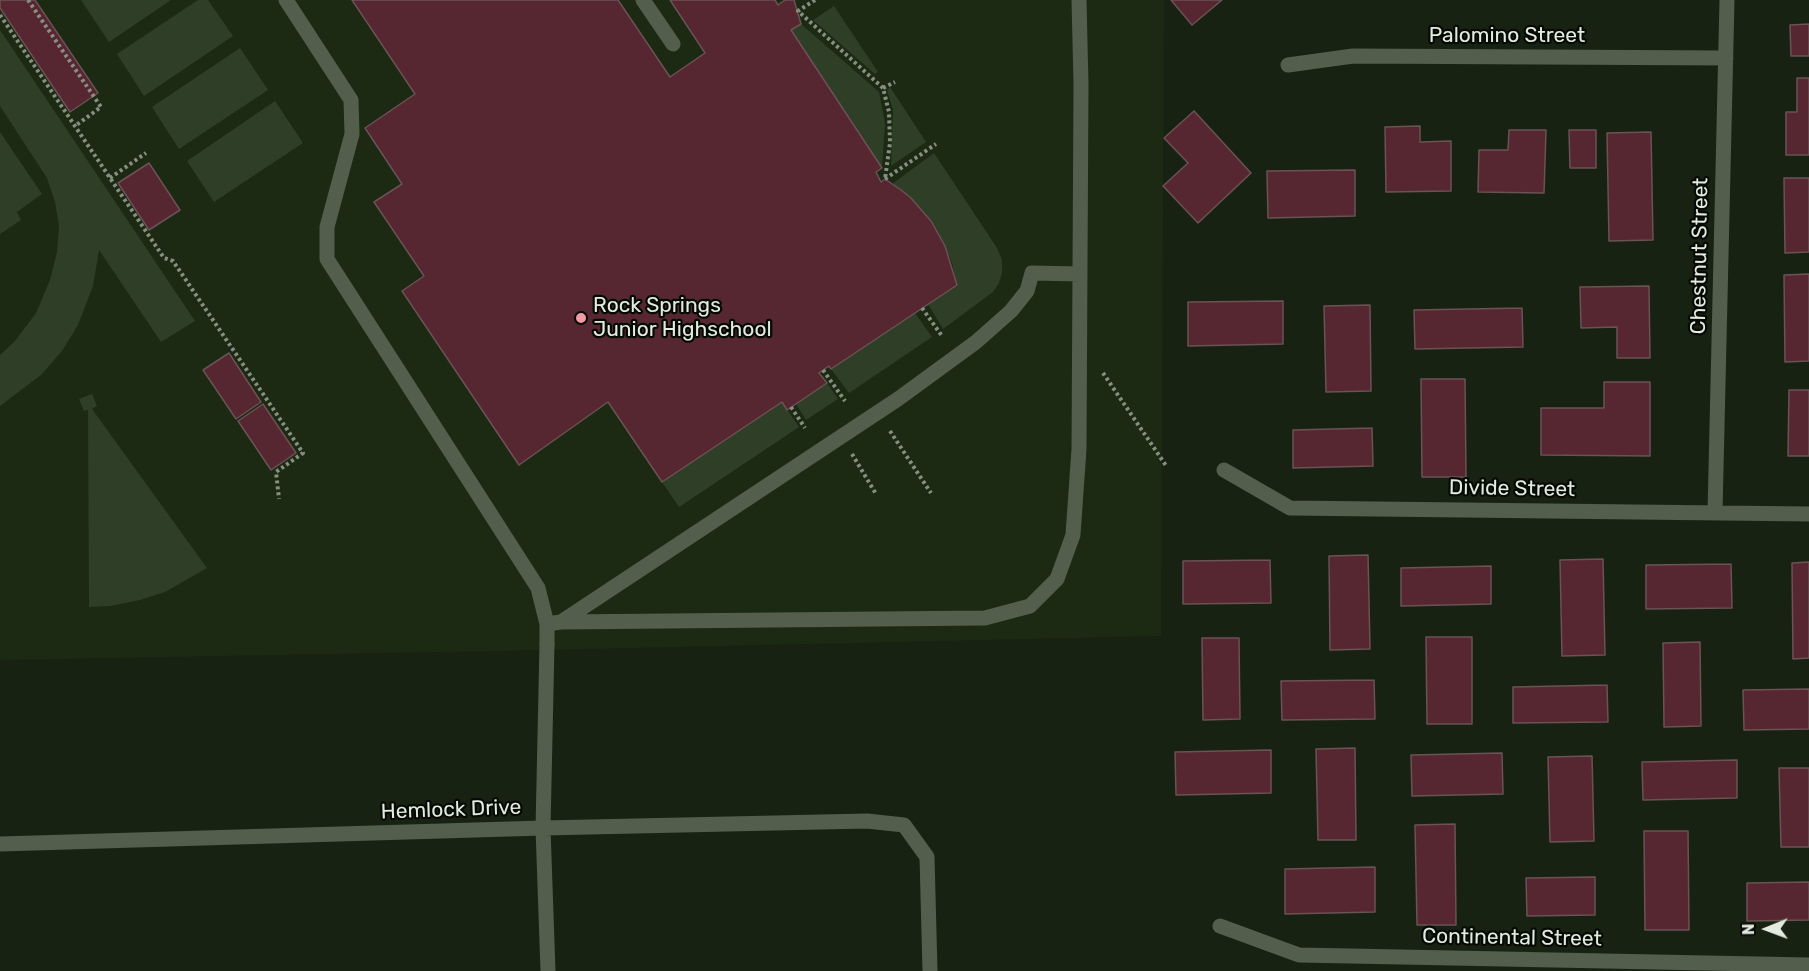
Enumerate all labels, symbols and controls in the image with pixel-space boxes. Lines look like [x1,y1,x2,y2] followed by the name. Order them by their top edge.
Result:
[1429,23,1585,49] street label: Palomino Street
[1686,177,1714,335] street label: Chestnut Street
[593,293,772,343] place label: Rock Springs Junior Highschool
[574,311,588,325] marker: Rock Springs Junior Highschool
[1449,475,1575,503] street label: Divide Street
[380,795,522,825] street label: Hemlock Drive
[1737,899,1797,959] north arrow
[1739,923,1758,935] text: N
[1422,924,1602,952] street label: Continental Street

